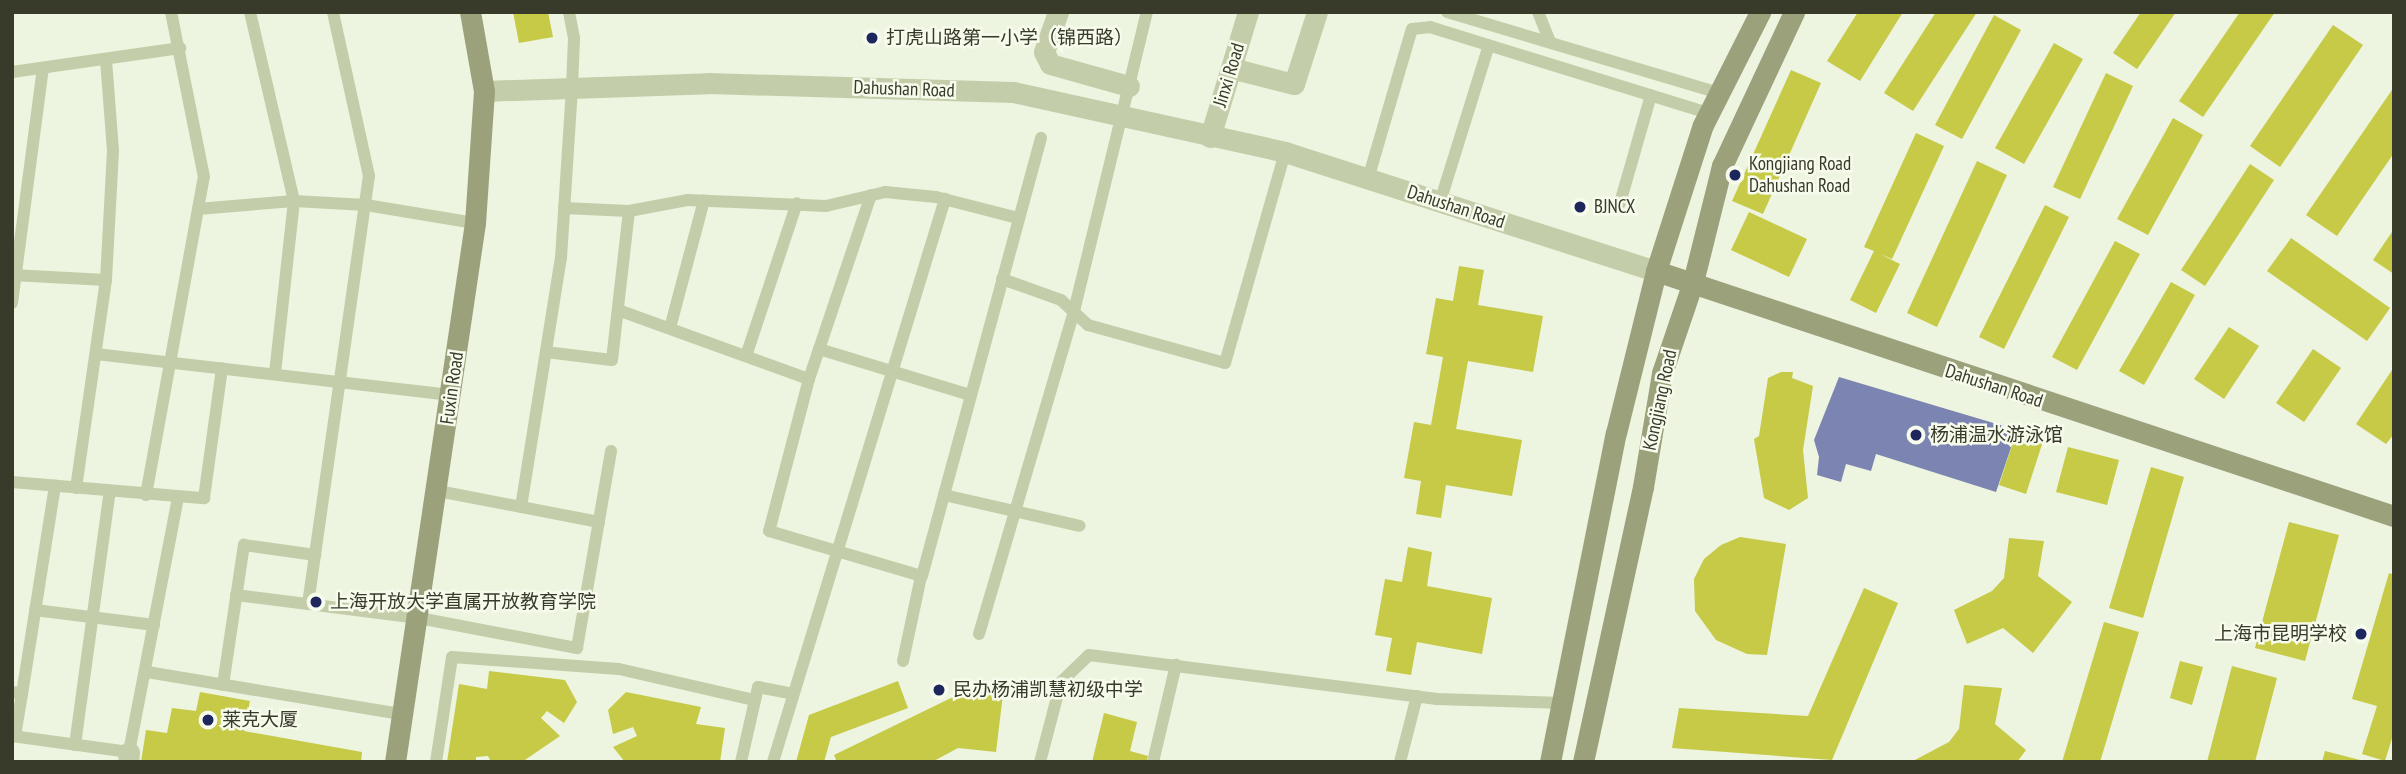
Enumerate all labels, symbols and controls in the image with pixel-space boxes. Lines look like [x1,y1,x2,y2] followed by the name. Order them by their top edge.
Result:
[886,27,1133,49] place label: 打虎山路第一小学（锦西路）
[864,30,880,46] marker: 打虎山路第一小学（锦西路）
[1209,40,1249,110] street label: Jinxi Road
[853,76,955,102] street label: Dahushan Road
[1749,153,1851,197] place label: Kongjiang Road Dahushan Road
[1727,167,1743,183] marker: Kongjiang Road Dahushan Road
[1404,180,1508,234] street label: Dahushan Road
[1594,196,1635,218] place label: BJNCX
[1572,199,1588,215] marker: BJNCX
[1638,348,1682,452] street label: Kongjiang Road
[436,350,468,426] street label: Fuxin Road
[1942,359,2046,413] street label: Dahushan Road
[1930,424,2063,446] place label: 杨浦温水游泳馆
[1908,427,1924,443] marker: 杨浦温水游泳馆
[330,591,596,613] place label: 上海开放大学直属开放教育学院
[308,594,324,610] marker: 上海开放大学直属开放教育学院
[2214,623,2347,645] place label: 上海市昆明学校
[2353,626,2369,642] marker: 上海市昆明学校
[953,679,1143,701] place label: 民办杨浦凯慧初级中学
[931,682,947,698] marker: 民办杨浦凯慧初级中学
[222,709,298,731] place label: 莱克大厦
[200,712,216,728] marker: 莱克大厦

